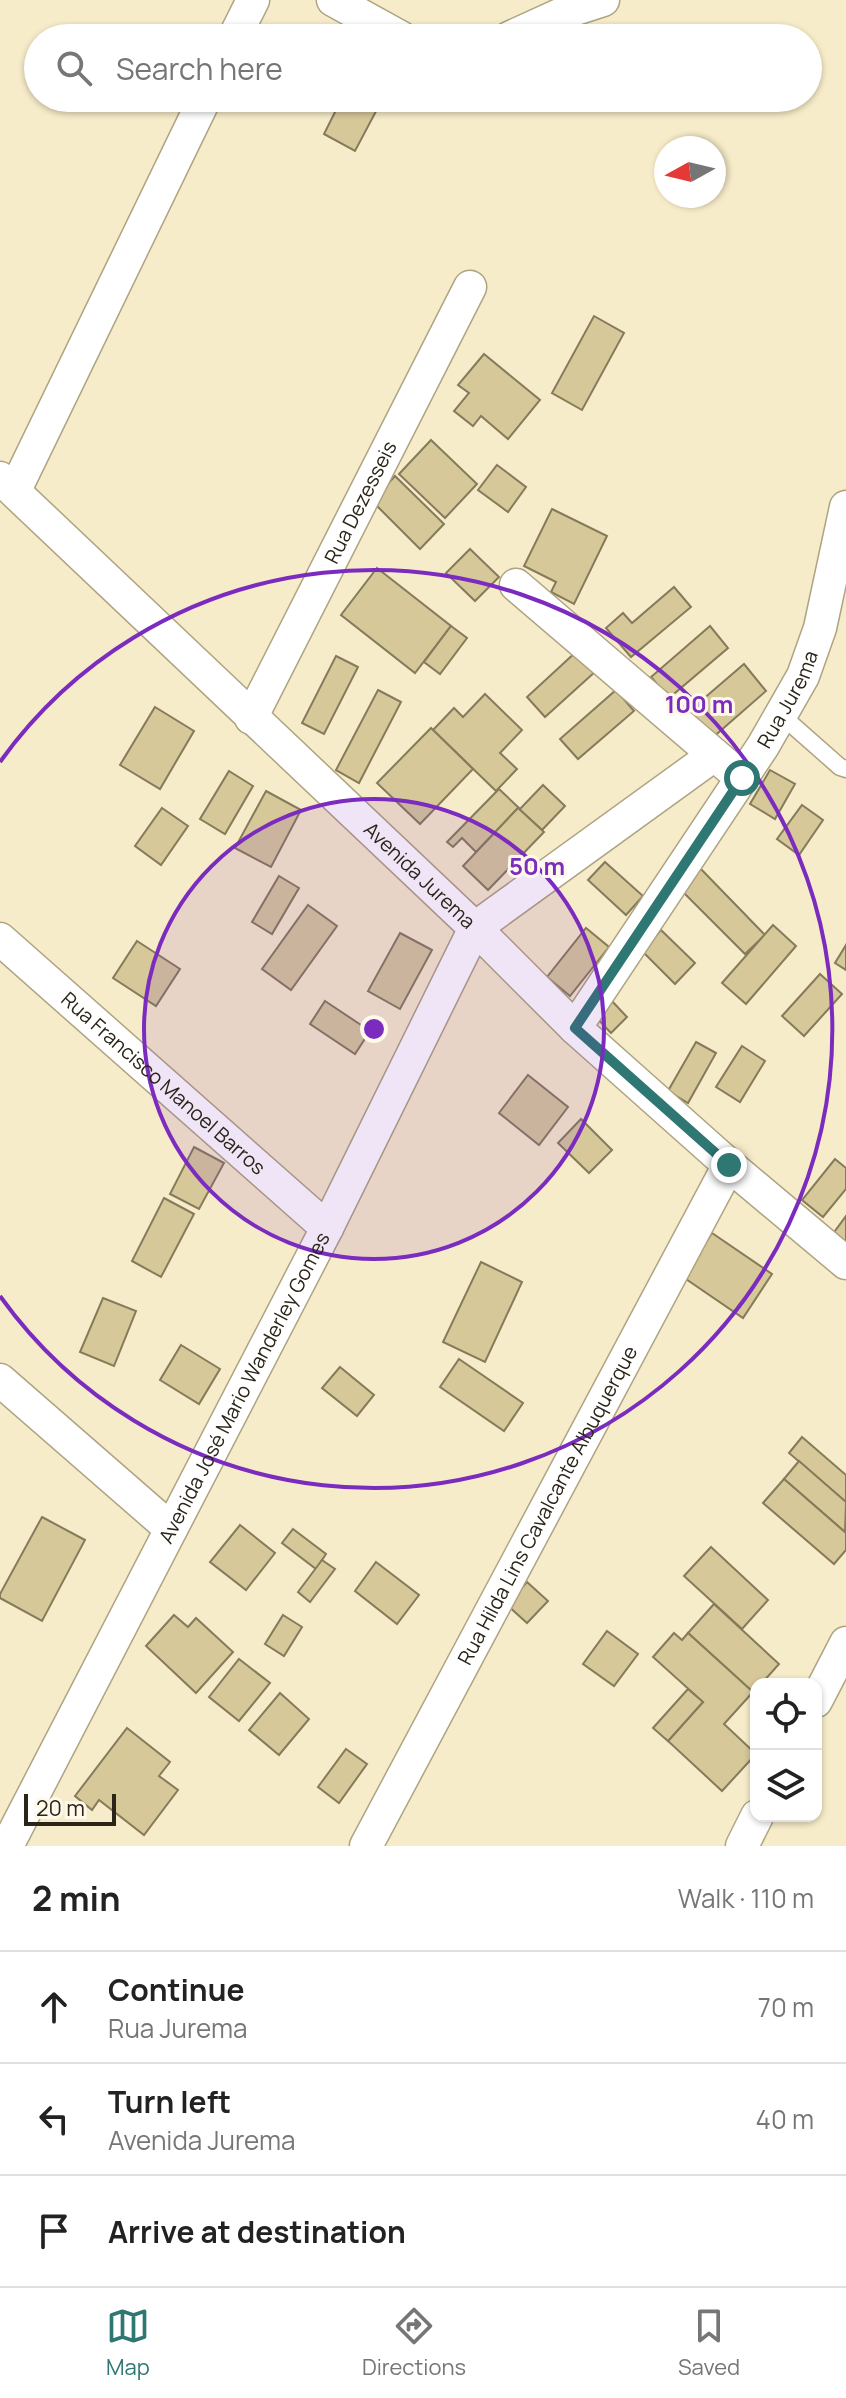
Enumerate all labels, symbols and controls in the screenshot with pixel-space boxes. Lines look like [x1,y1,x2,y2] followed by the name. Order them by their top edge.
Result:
[24,24,822,112] search box
[52,46,96,90] icon: search
[116,48,283,89] text: Search here
[654,136,726,208] north arrow
[318,436,403,568] street label: Rua Dezesseis
[751,647,824,753] street label: Rua Jurema
[665,687,733,720] text: 100 m
[724,760,760,796] route start
[358,816,482,935] street label: Avenida Jurema
[509,849,565,882] text: 50 m
[56,985,271,1180] street label: Rua Francisco Manoel Barros
[360,1015,388,1043] centre of rings
[711,1147,747,1183] route end
[152,1227,336,1548] street label: Avenida José Mario Wanderley Gomes
[451,1341,643,1669] street label: Rua Hilda Lins Cavalcante Albuquerque
[750,1678,822,1822] map controls
[750,1678,822,1750] button: locate
[750,1750,822,1822] button: layers
[24,1790,116,1826] scale bar
[36,1793,85,1823] text: 20 m
[32,1875,120,1921] text: 2 min
[678,1880,814,1916] text: Walk · 110 m
[108,1969,244,2010] text: Continue
[32,1985,76,2029] icon: ahead
[758,1989,814,2025] text: 70 m
[108,2010,247,2046] text: Rua Jurema
[108,2081,231,2122] text: Turn left
[32,2097,76,2141] icon: left
[756,2101,814,2137] text: 40 m
[108,2122,295,2158] text: Avenida Jurema
[32,2209,76,2253] icon: arrive
[108,2211,406,2252] text: Arrive at destination
[106,2304,150,2382] tab: Map
[362,2304,466,2382] tab: Directions
[678,2304,740,2382] tab: Saved

